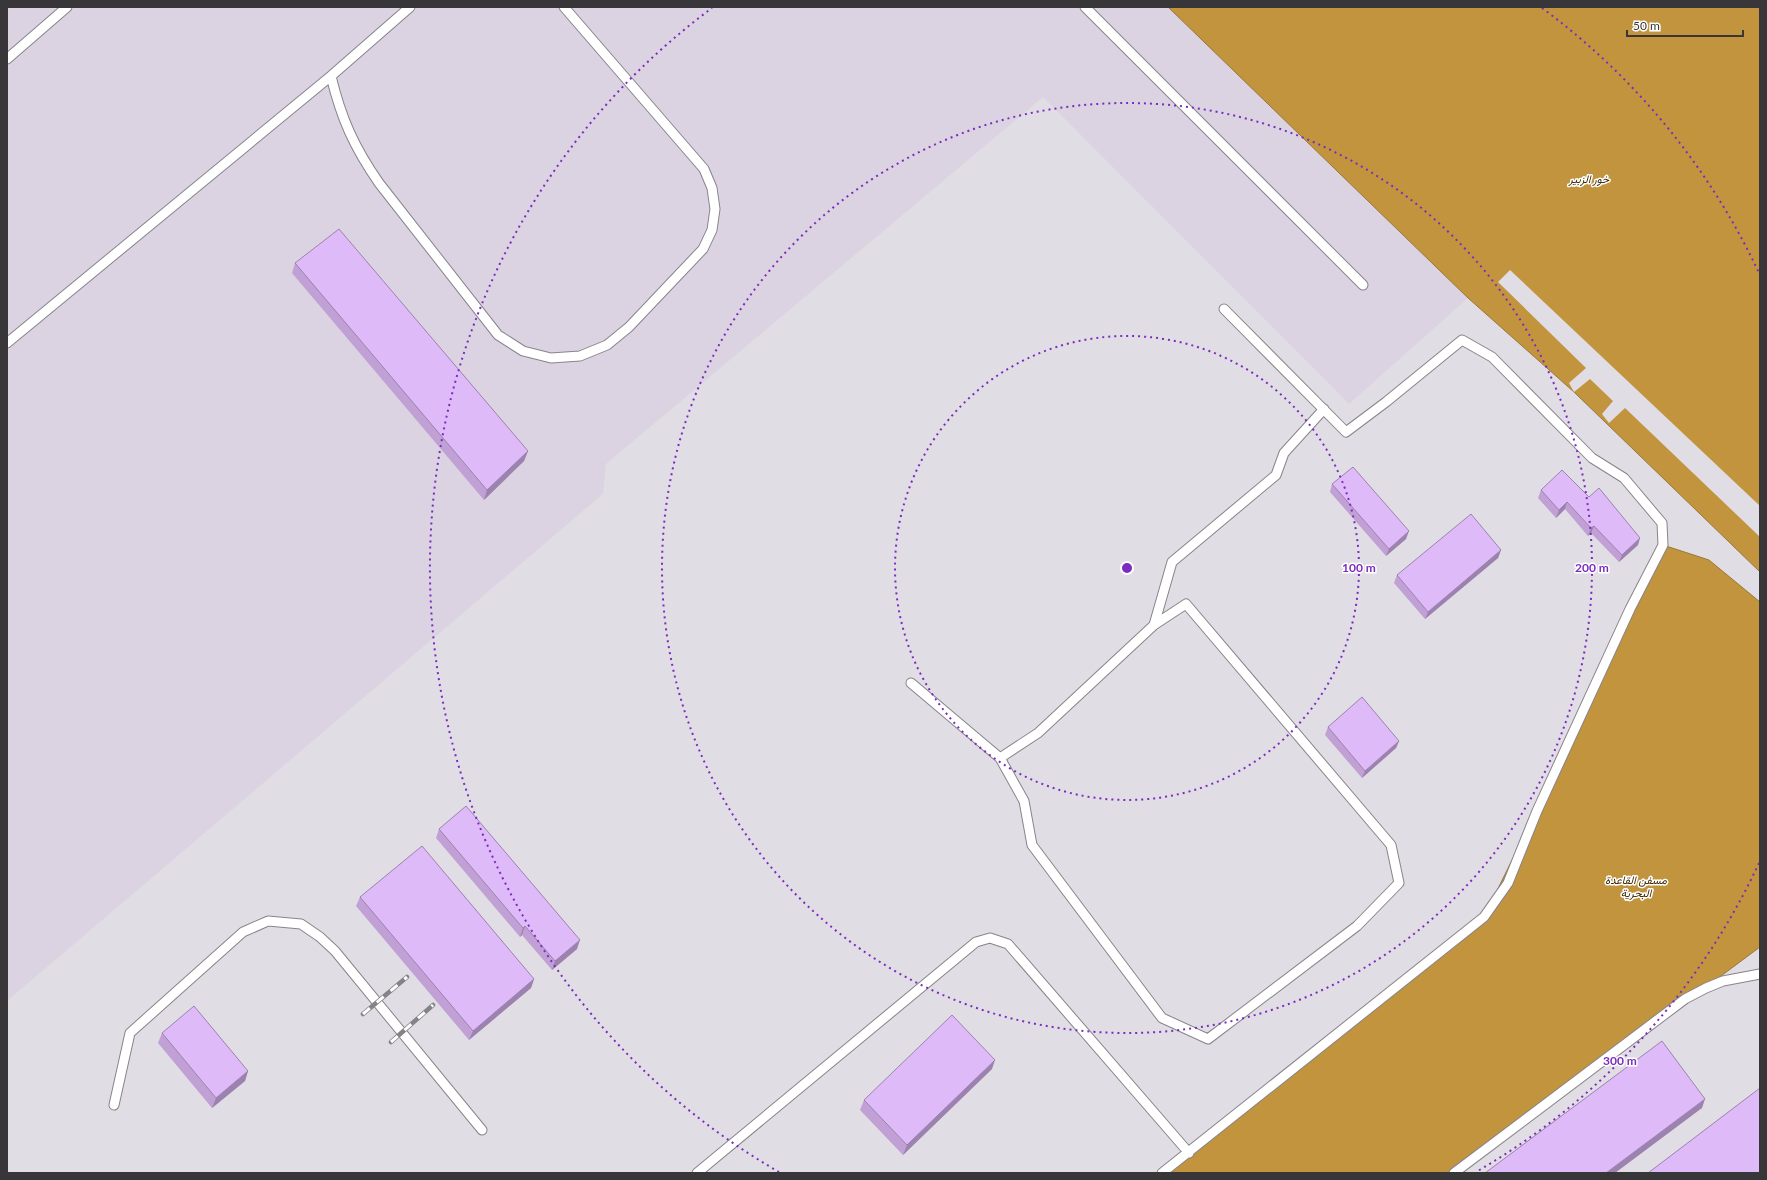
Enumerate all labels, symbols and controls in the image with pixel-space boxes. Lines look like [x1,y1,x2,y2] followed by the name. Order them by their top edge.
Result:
[1627,12,1743,38] scale bar
[1633,18,1660,33] text: 50 m
[1568,172,1610,186] water label: خور الزبير
[1342,560,1376,575] text: 100 m
[1575,560,1609,575] text: 200 m
[1120,561,1134,575] centre of rings
[1605,873,1667,900] water label: مسفن القاعدة البحرية
[1603,1053,1637,1068] text: 300 m

